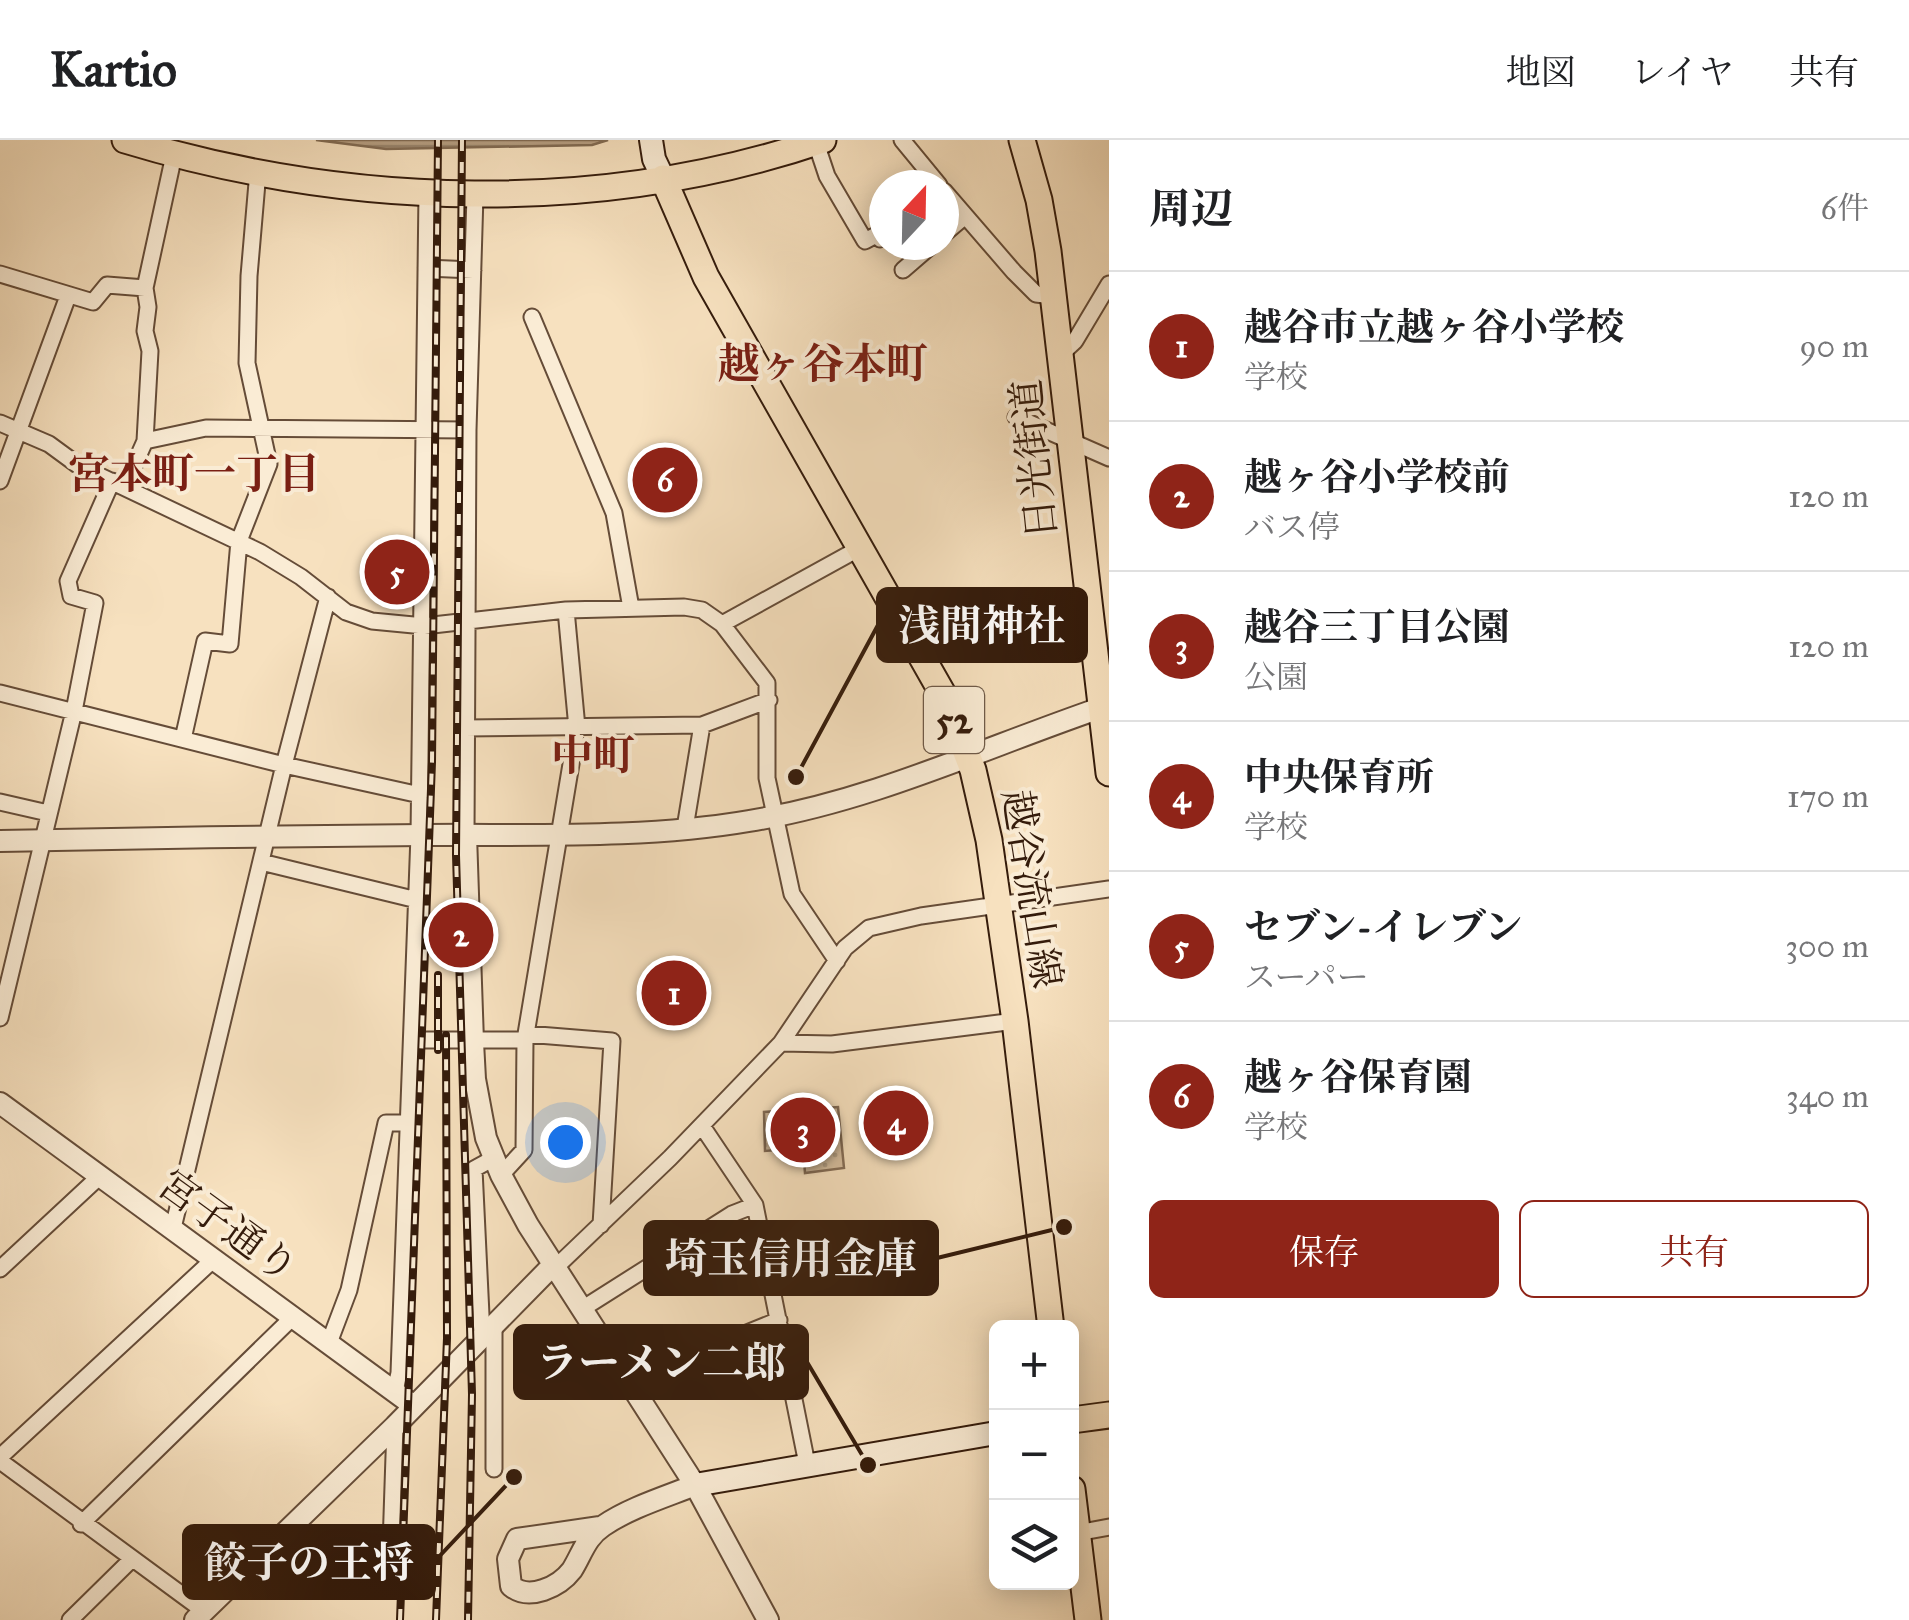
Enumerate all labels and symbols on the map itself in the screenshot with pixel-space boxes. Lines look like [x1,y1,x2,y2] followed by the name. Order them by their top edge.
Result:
[869,170,959,260] north arrow
[718,338,928,390] district label: 越ヶ谷本町
[1001,377,1067,541] street label: 日光街道
[632,442,698,518] pin: 6
[68,448,320,500] district label: 宮本町一丁目
[364,534,430,610] pin: 5
[878,589,1086,661] callout: 浅間神社
[898,600,1066,652] text: 浅間神社
[924,687,984,753] road number: 52
[551,730,635,782] district label: 中町
[992,786,1072,992] street label: 越谷流山線
[428,898,494,972] pin: 2
[642,956,706,1030] pin: 1
[864,1086,928,1160] pin: 4
[770,1092,836,1168] pin: 3
[540,1117,591,1168] your location
[149,1159,307,1293] street label: 宮子通り
[645,1222,937,1294] callout: 埼玉信用金庫
[665,1233,917,1285] text: 埼玉信用金庫
[515,1326,807,1398] callout: ラーメン二郎
[536,1337,786,1389] text: ラーメン二郎
[184,1526,434,1598] callout: 餃子の王将
[204,1537,414,1589] text: 餃子の王将

